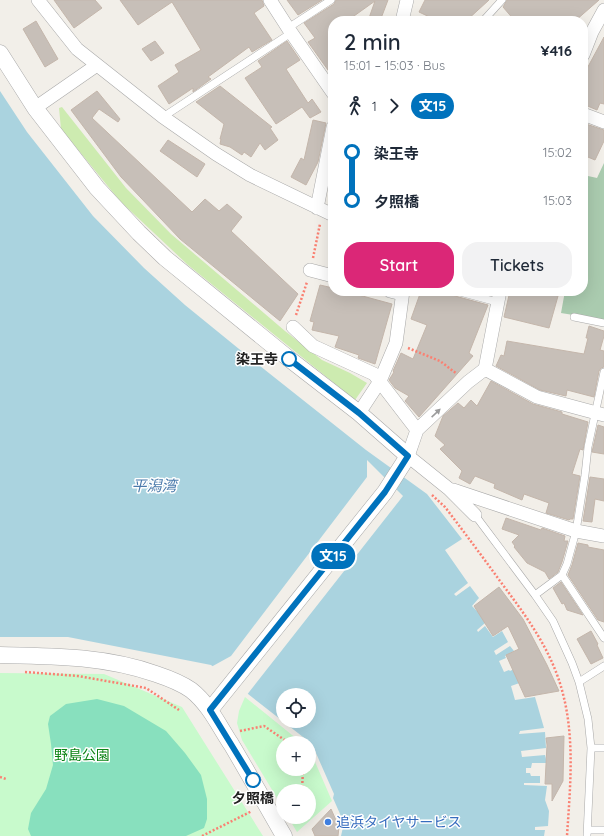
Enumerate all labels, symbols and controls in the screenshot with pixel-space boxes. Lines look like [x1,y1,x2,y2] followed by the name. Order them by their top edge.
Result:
[344,28,401,56] text: 2 min
[541,41,572,60] text: ¥416
[344,57,445,73] text: 15:01 – 15:03 · Bus
[344,95,366,117] icon: walk
[383,95,405,117] icon: forward
[419,97,446,115] text: 文15
[372,98,377,114] text: 1
[374,144,419,163] text: 染王寺
[543,144,572,160] text: 15:02
[374,192,419,211] text: 夕照橋
[543,192,572,208] text: 15:03
[344,242,454,288] button: Start
[462,242,572,288] button: Tickets
[236,350,278,368] place label: 染王寺
[281,351,297,367] marker: 染王寺
[431,408,441,417] one-way arrow
[131,476,179,495] water label: 平潟湾
[310,543,356,569] line badge: 文15
[319,547,347,565] text: 文15
[276,688,316,824] map controls
[276,688,316,728] button: locate
[276,736,316,776] button: +
[54,746,110,764] park label: 野島公園
[245,772,261,788] marker: 夕照橋
[276,784,316,824] button: −
[232,789,274,807] place label: 夕照橋
[336,813,462,831] place label: 追浜タイヤサービス
[323,817,333,827] marker: 追浜タイヤサービス

